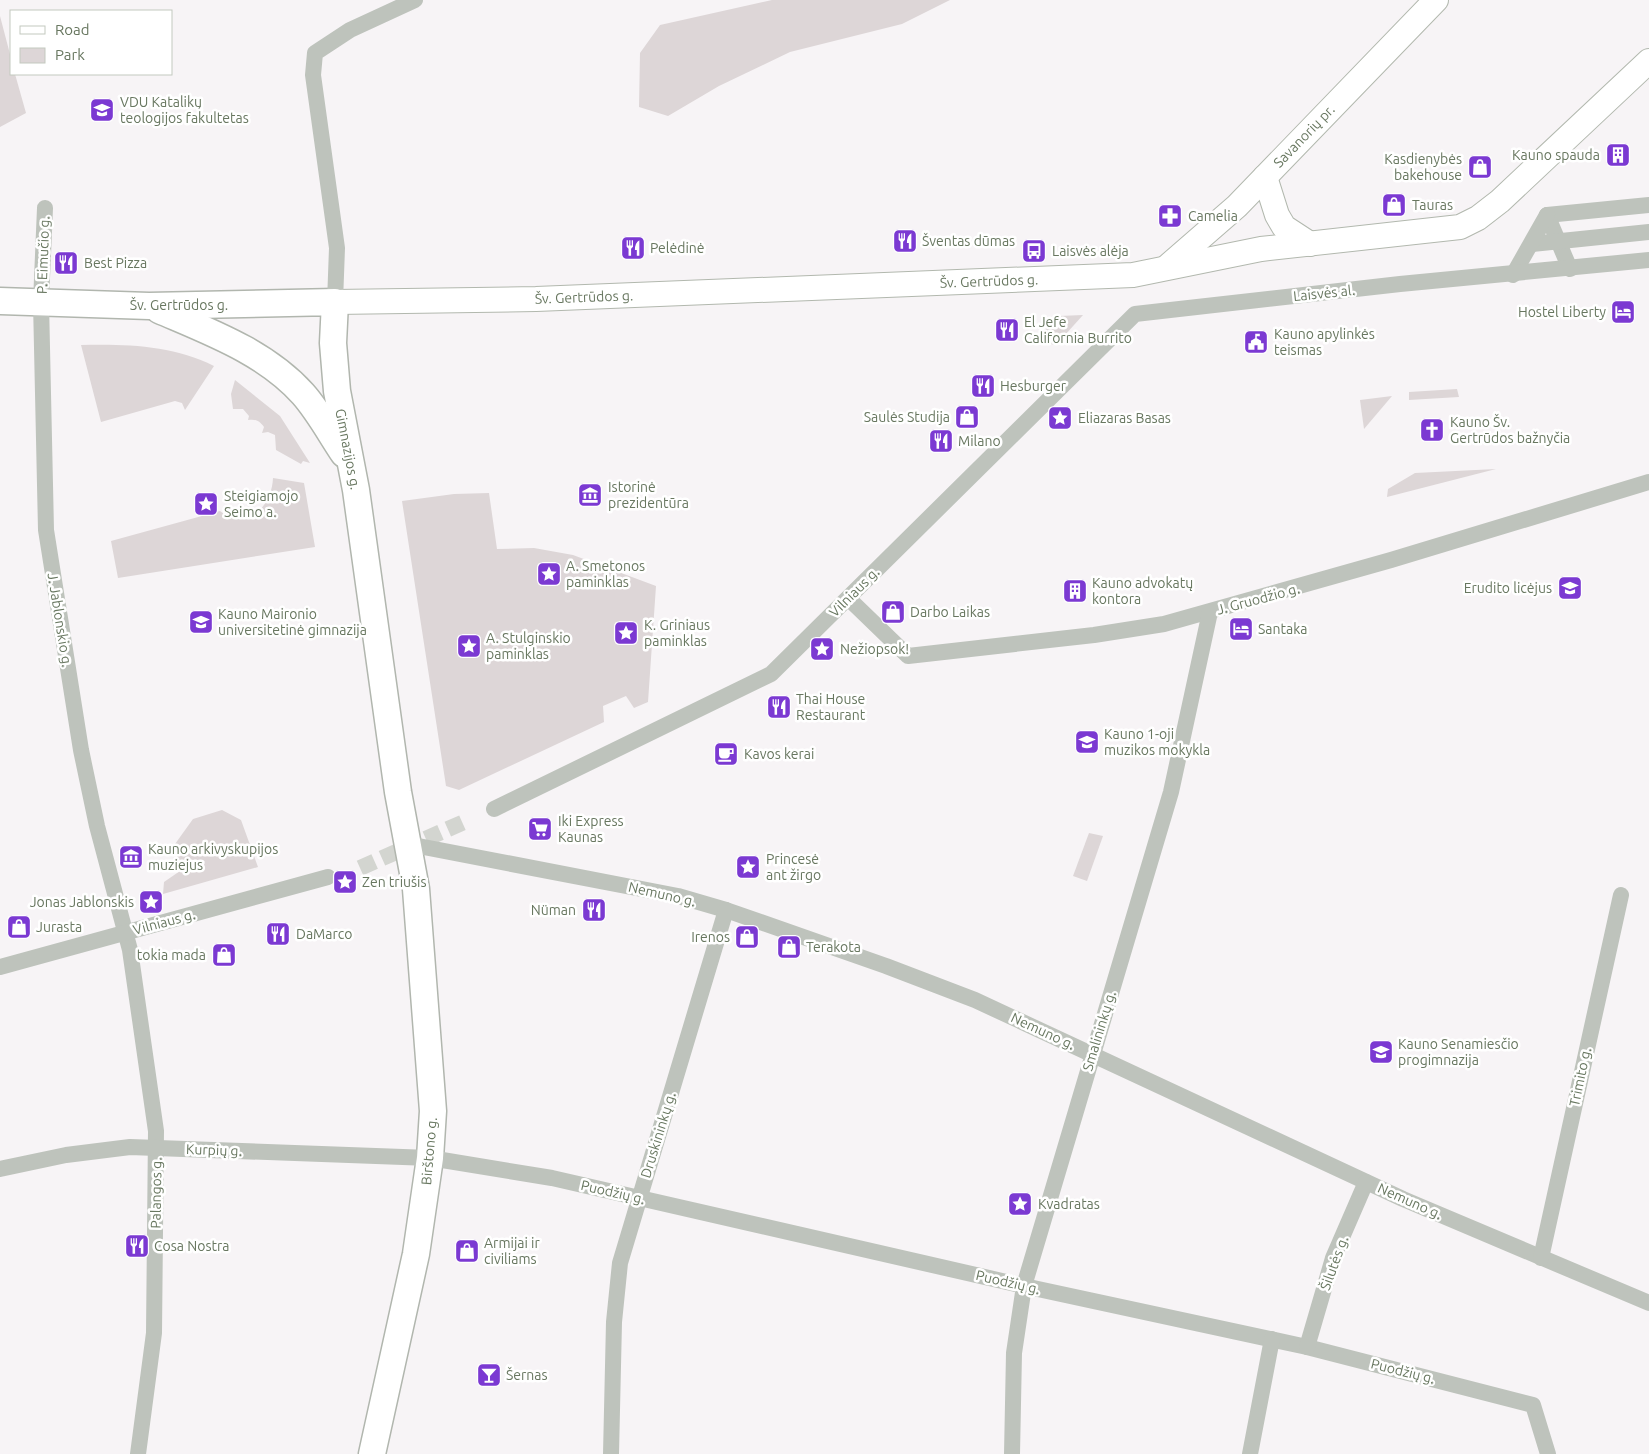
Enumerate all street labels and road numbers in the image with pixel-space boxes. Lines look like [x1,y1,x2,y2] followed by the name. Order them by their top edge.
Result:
[1270,101,1338,171] street label: Savanorių pr.
[34,216,52,294] street label: P. Eimučio g.
[939,270,1039,291] street label: Šv. Gertrūdos g.
[1292,282,1356,304] street label: Laisvės al.
[534,286,634,307] street label: Šv. Gertrūdos g.
[130,296,228,313] street label: Šv. Gertrūdos g.
[332,407,364,491] street label: Gimnazijos g.
[826,564,882,620] street label: Vilniaus g.
[45,572,75,668] street label: J. Jablonskio g.
[1215,580,1301,618] street label: J. Gruodžio g.
[627,878,697,910] street label: Nemuno g.
[131,906,197,938] street label: Vilniaus g.
[1079,989,1119,1073] street label: Smalininkų g.
[1008,1009,1078,1053] street label: Nemuno g.
[1566,1046,1594,1108] street label: Trimito g.
[637,1090,679,1180] street label: Druskininkų g.
[418,1116,440,1186] street label: Birštono g.
[186,1141,242,1159] street label: Kurpių g.
[147,1157,165,1229] street label: Palangos g.
[579,1177,647,1207] street label: Puodžių g.
[1375,1180,1445,1222] street label: Nemuno g.
[1316,1233,1351,1292] street label: Šilutės g.
[974,1267,1042,1297] street label: Puodžių g.
[1369,1355,1437,1387] street label: Puodžių g.

